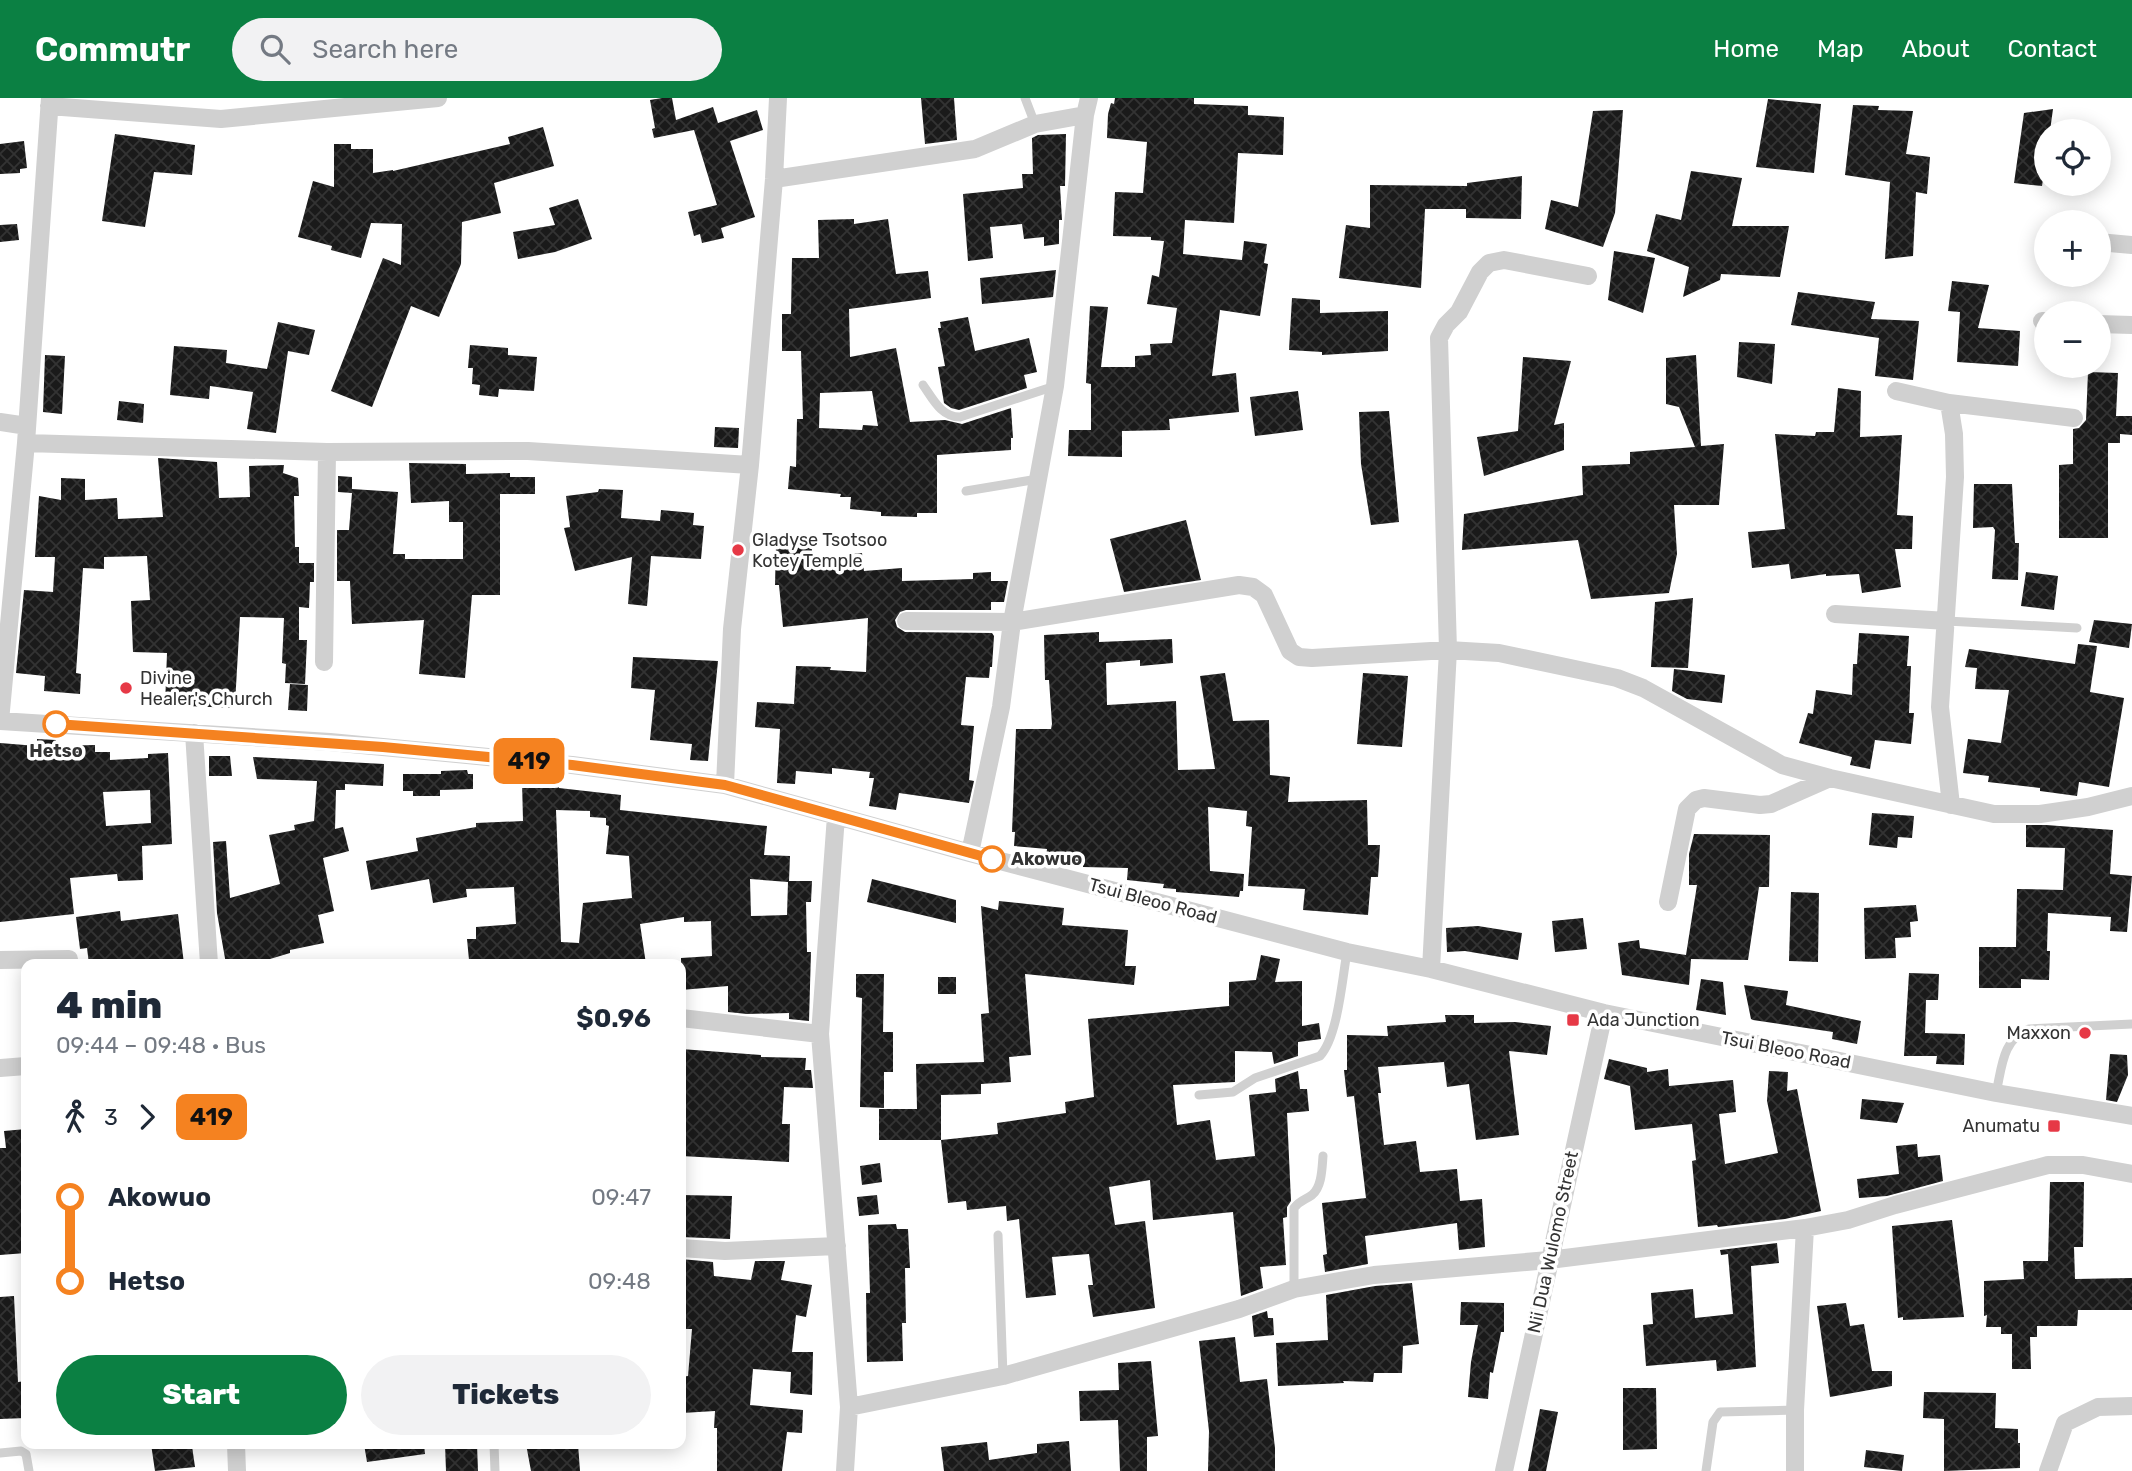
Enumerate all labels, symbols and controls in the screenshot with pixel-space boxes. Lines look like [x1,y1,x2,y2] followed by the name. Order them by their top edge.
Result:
[232,18,722,81] search box
[35,30,190,69] text: Commutr
[256,30,294,68] icon: search
[312,34,458,65] text: Search here
[1713,35,1779,63] text: Home
[1817,35,1864,63] text: Map
[1902,35,1970,63] text: About
[2008,35,2097,63] text: Contact
[2034,119,2111,378] map controls
[2034,119,2111,196] button: locate
[2034,210,2111,287] button: +
[2034,301,2111,378] button: −
[752,529,887,572] place label: Gladyse Tsotsoo Kotey Temple
[730,542,746,558] marker: Gladyse Tsotsoo Kotey Temple
[140,667,273,710] place label: Divine Healer's Church
[118,680,134,696] marker: Divine Healer's Church
[43,711,69,737] marker: Hetso
[489,738,569,784] line badge: 419
[29,740,83,762] place label: Hetso
[507,747,551,775] text: 419
[979,846,1005,872] marker: Akowuo
[1011,848,1082,870] place label: Akowuo
[1086,873,1220,929] street label: Tsui Bleoo Road
[56,982,162,1028] text: 4 min
[576,1003,651,1034] text: $0.96
[1587,1009,1700,1031] place label: Ada Junction
[1565,1012,1581,1028] marker: Ada Junction
[2006,1022,2071,1044] place label: Maxxon
[2077,1025,2093,1041] marker: Maxxon
[1719,1027,1853,1073] street label: Tsui Bleoo Road
[56,1031,266,1059] text: 09:44 – 09:48 · Bus
[56,1098,94,1136] icon: walk
[128,1098,166,1136] icon: forward
[104,1103,118,1131] text: 3
[190,1103,233,1131] text: 419
[1962,1115,2040,1137] place label: Anumatu
[2046,1118,2062,1134] marker: Anumatu
[1523,1149,1583,1335] street label: Nii Dua Wulomo Street
[108,1182,211,1213] text: Akowuo
[591,1183,651,1211] text: 09:47
[108,1266,185,1297] text: Hetso
[588,1267,651,1295] text: 09:48
[56,1355,347,1435] button: Start
[361,1355,651,1435] button: Tickets

